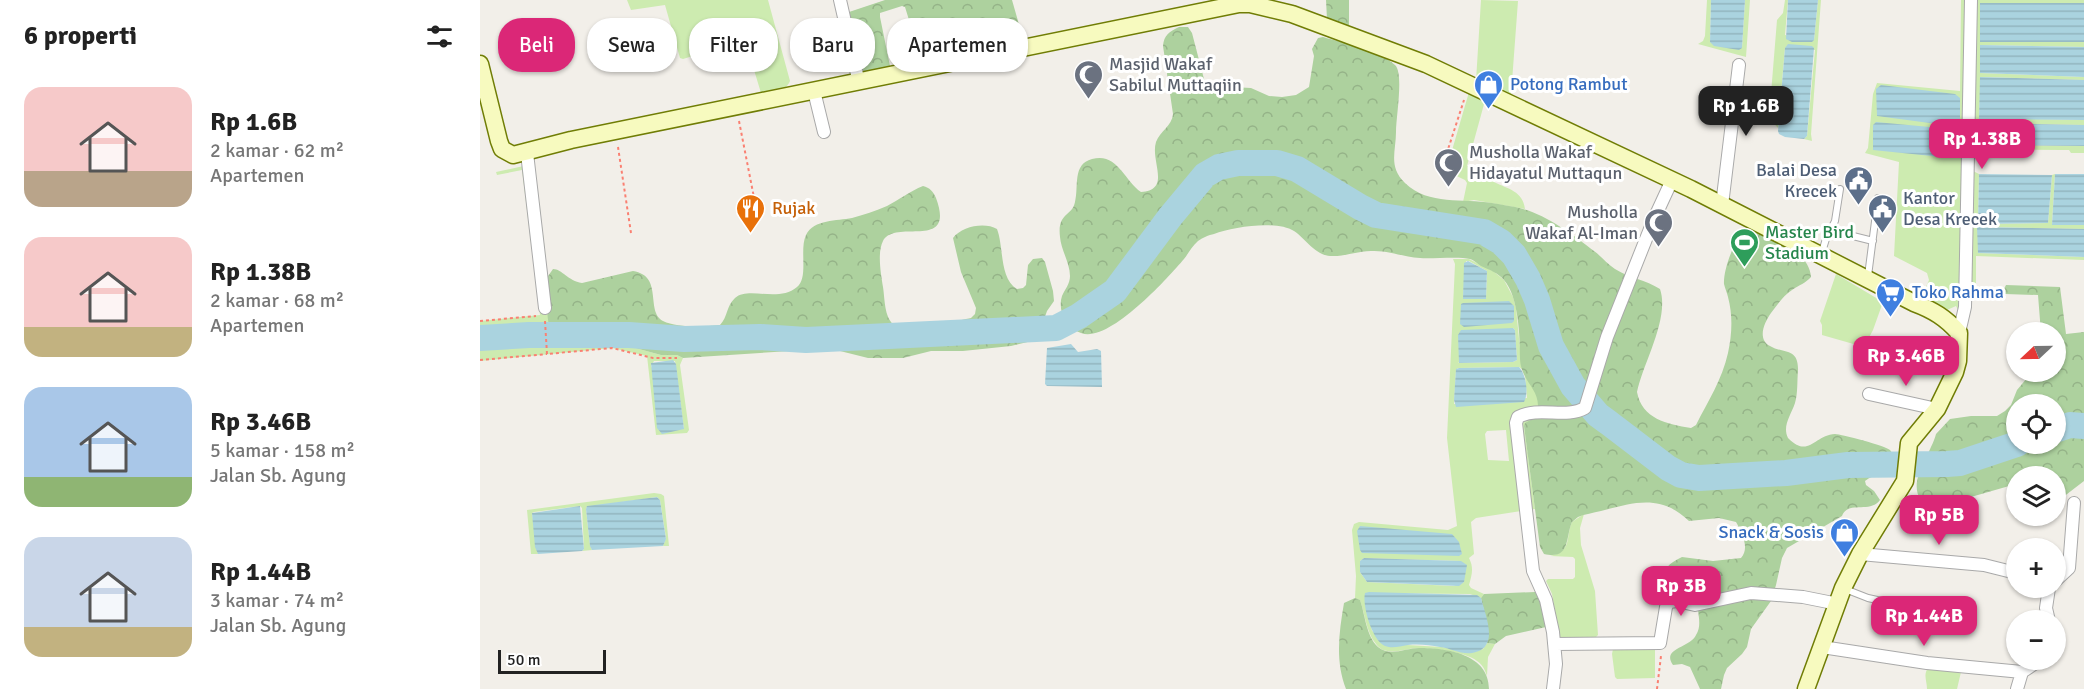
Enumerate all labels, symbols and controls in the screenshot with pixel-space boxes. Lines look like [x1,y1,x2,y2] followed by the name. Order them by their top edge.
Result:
[498,18,575,72] chip: Beli
[587,18,677,72] chip: Sewa
[689,18,778,72] chip: Filter
[790,18,875,72] chip: Baru
[887,18,1028,72] chip: Apartemen
[24,20,137,52] text: 6 properti
[423,20,456,53] icon: filters
[1109,53,1242,96] place label: Masjid Wakaf Sabilul Muttaqiin
[1072,58,1104,100] mosque icon: Masjid Wakaf Sabilul Muttaqiin
[1473,68,1505,110] shop icon: Potong Rambut
[1510,73,1627,95] place label: Potong Rambut
[1691,86,1801,137] pin: Rp 1.6B
[1712,93,1780,118] text: Rp 1.6B
[210,106,297,138] text: Rp 1.6B
[72,111,144,183] icon: home
[1920,119,2044,170] pin: Rp 1.38B
[1943,126,2021,151] text: Rp 1.38B
[210,138,344,163] text: 2 kamar · 62 m²
[1469,141,1622,184] place label: Musholla Wakaf Hidayatul Muttaqun
[1432,146,1464,188] mosque icon: Musholla Wakaf Hidayatul Muttaqun
[1756,159,1837,202] place label: Balai Desa Krecek
[210,163,304,188] text: Apartemen
[1842,164,1874,206] public building icon: Balai Desa Krecek
[1903,187,1997,230] place label: Kantor Desa Krecek
[735,192,767,234] restaurant icon: Rujak
[1866,192,1898,234] public building icon: Kantor Desa Krecek
[772,197,815,219] place label: Rujak
[1525,201,1638,244] place label: Musholla Wakaf Al-Iman
[1643,206,1675,248] mosque icon: Musholla Wakaf Al-Iman
[1765,221,1854,264] place label: Master Bird Stadium
[1728,226,1760,268] sports icon: Master Bird Stadium
[210,256,311,288] text: Rp 1.38B
[72,261,144,333] icon: home
[1875,276,1907,318] supermarket icon: Toko Rahma
[1912,281,2004,303] place label: Toko Rahma
[210,288,344,313] text: 2 kamar · 68 m²
[210,313,304,338] text: Apartemen
[2006,322,2066,382] north arrow
[2006,322,2066,670] map controls
[1844,336,1968,387] pin: Rp 3.46B
[1867,343,1945,368] text: Rp 3.46B
[2006,394,2066,454] button: locate
[210,406,311,438] text: Rp 3.46B
[72,411,144,483] icon: home
[210,438,355,463] text: 5 kamar · 158 m²
[210,463,346,488] text: Jalan Sb. Agung
[2006,466,2066,526] button: layers
[1897,495,1981,546] pin: Rp 5B
[1914,502,1964,527] text: Rp 5B
[1829,516,1861,558] shop icon: Snack & Sosis
[1718,521,1824,543] place label: Snack & Sosis
[2006,538,2066,598] button: +
[210,556,311,588] text: Rp 1.44B
[72,561,144,633] icon: home
[1639,566,1723,617] pin: Rp 3B
[1656,573,1706,598] text: Rp 3B
[210,588,344,613] text: 3 kamar · 74 m²
[1862,596,1986,647] pin: Rp 1.44B
[1885,603,1963,628] text: Rp 1.44B
[2006,610,2066,670] button: −
[210,613,346,638] text: Jalan Sb. Agung
[498,647,606,674] scale bar
[507,650,541,670] text: 50 m

